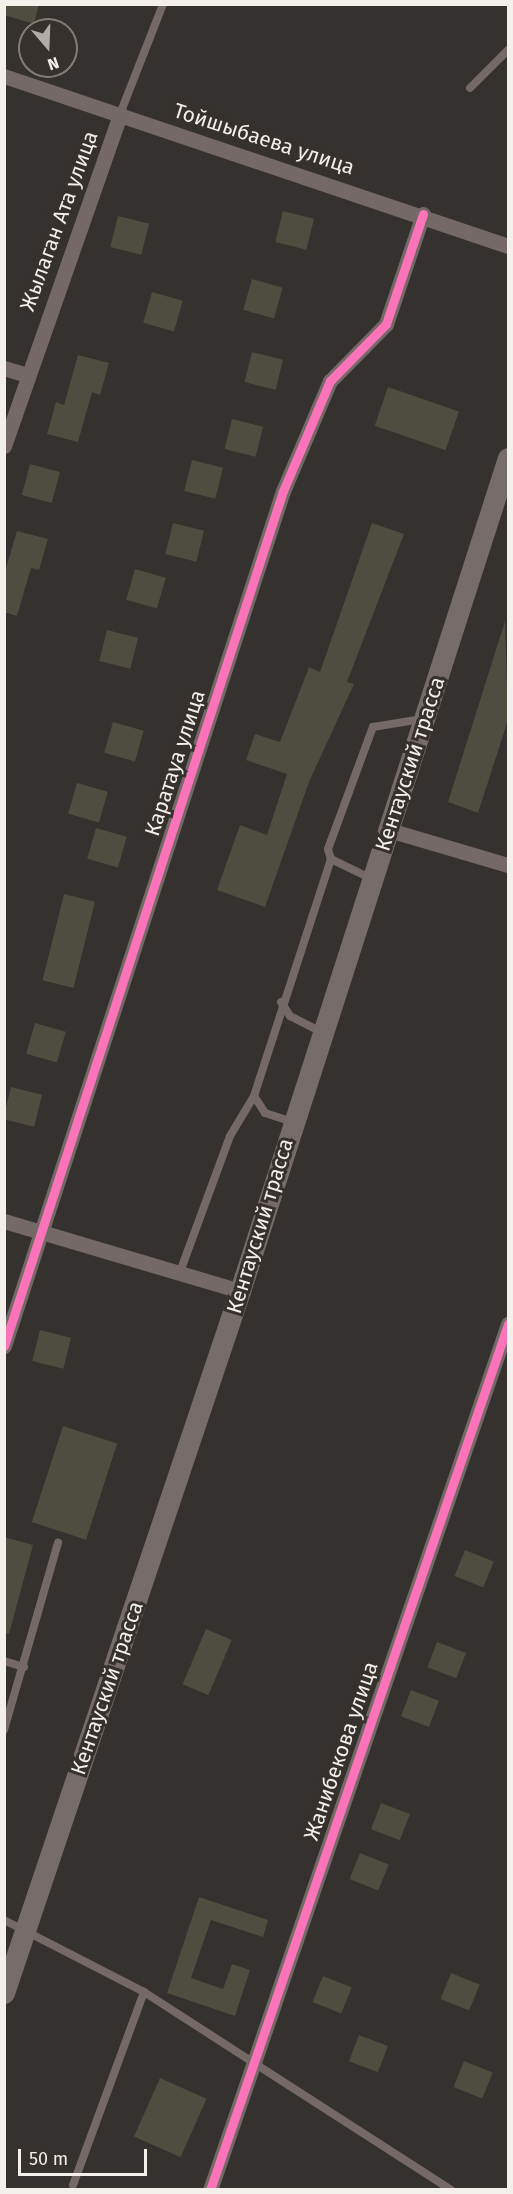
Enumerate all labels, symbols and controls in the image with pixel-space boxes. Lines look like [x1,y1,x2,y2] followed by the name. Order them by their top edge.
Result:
[18,18,78,78] north arrow
[45,53,61,74] text: N
[170,98,358,180] street label: Тойшыбаева улица
[15,128,103,314] street label: Жылаган Ата улица
[370,674,450,854] street label: Кентауский трасса
[140,687,210,839] street label: Каратауа улица
[221,1135,299,1317] street label: Кентауский трасса
[66,1598,148,1778] street label: Кентауский трасса
[299,1658,383,1844] street label: Жанибекова улица
[21,2137,150,2175] scale bar
[29,2148,68,2170] text: 50 m

